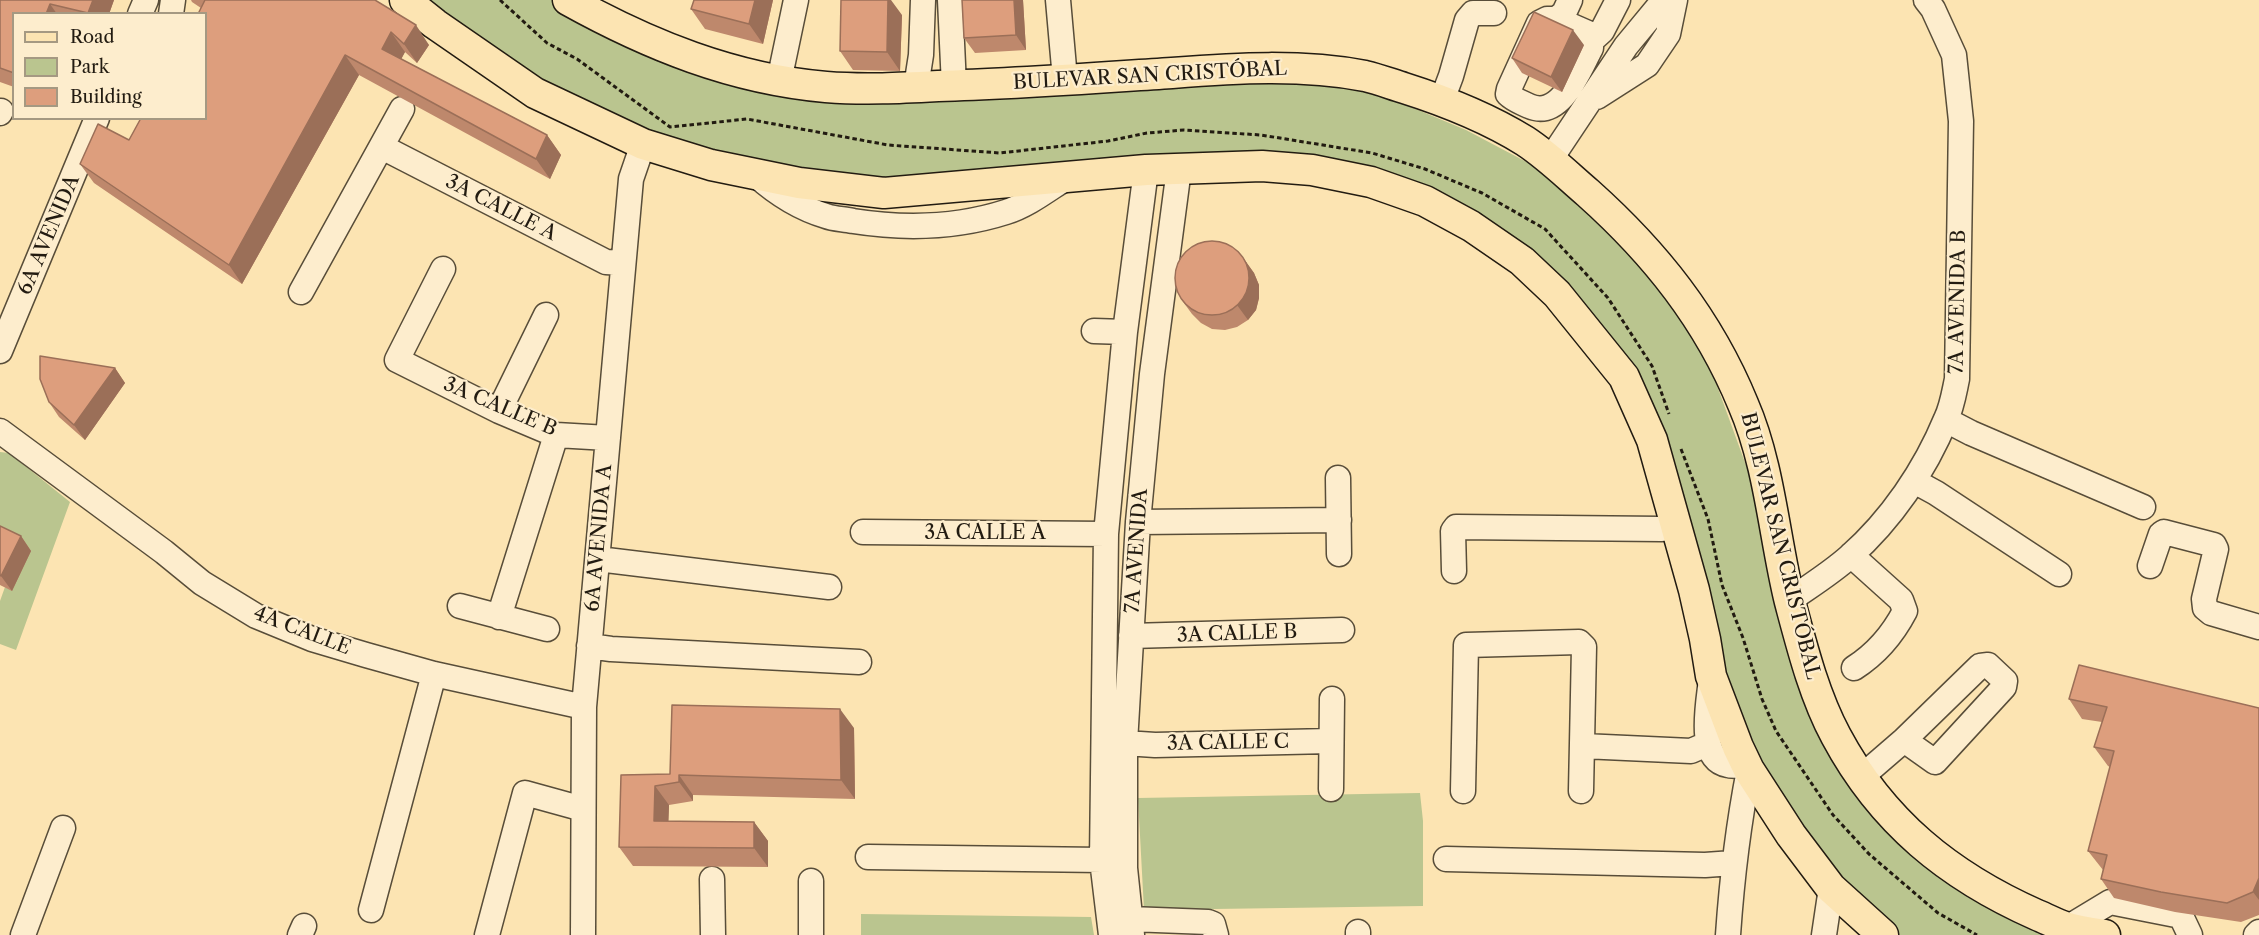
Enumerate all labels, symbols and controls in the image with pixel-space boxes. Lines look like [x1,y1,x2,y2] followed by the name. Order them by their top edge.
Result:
[12,12,207,120] legend
[70,26,115,48] text: Road
[70,56,109,78] text: Park
[1012,57,1288,95] street label: BULEVAR SAN CRISTÓBAL
[70,86,142,108] text: Building
[441,170,561,246] street label: 3A CALLE A
[13,172,85,298] street label: 6A AVENIDA
[1945,230,1971,374] street label: 7A AVENIDA B
[440,372,560,442] street label: 3A CALLE B
[1735,410,1825,682] street label: BULEVAR SAN CRISTÓBAL
[581,463,617,613] street label: 6A AVENIDA A
[1121,488,1153,614] street label: 7A AVENIDA
[924,521,1046,545] street label: 3A CALLE A
[250,602,354,660] street label: 4A CALLE
[1176,620,1298,648] street label: 3A CALLE B
[1167,730,1289,756] street label: 3A CALLE C

